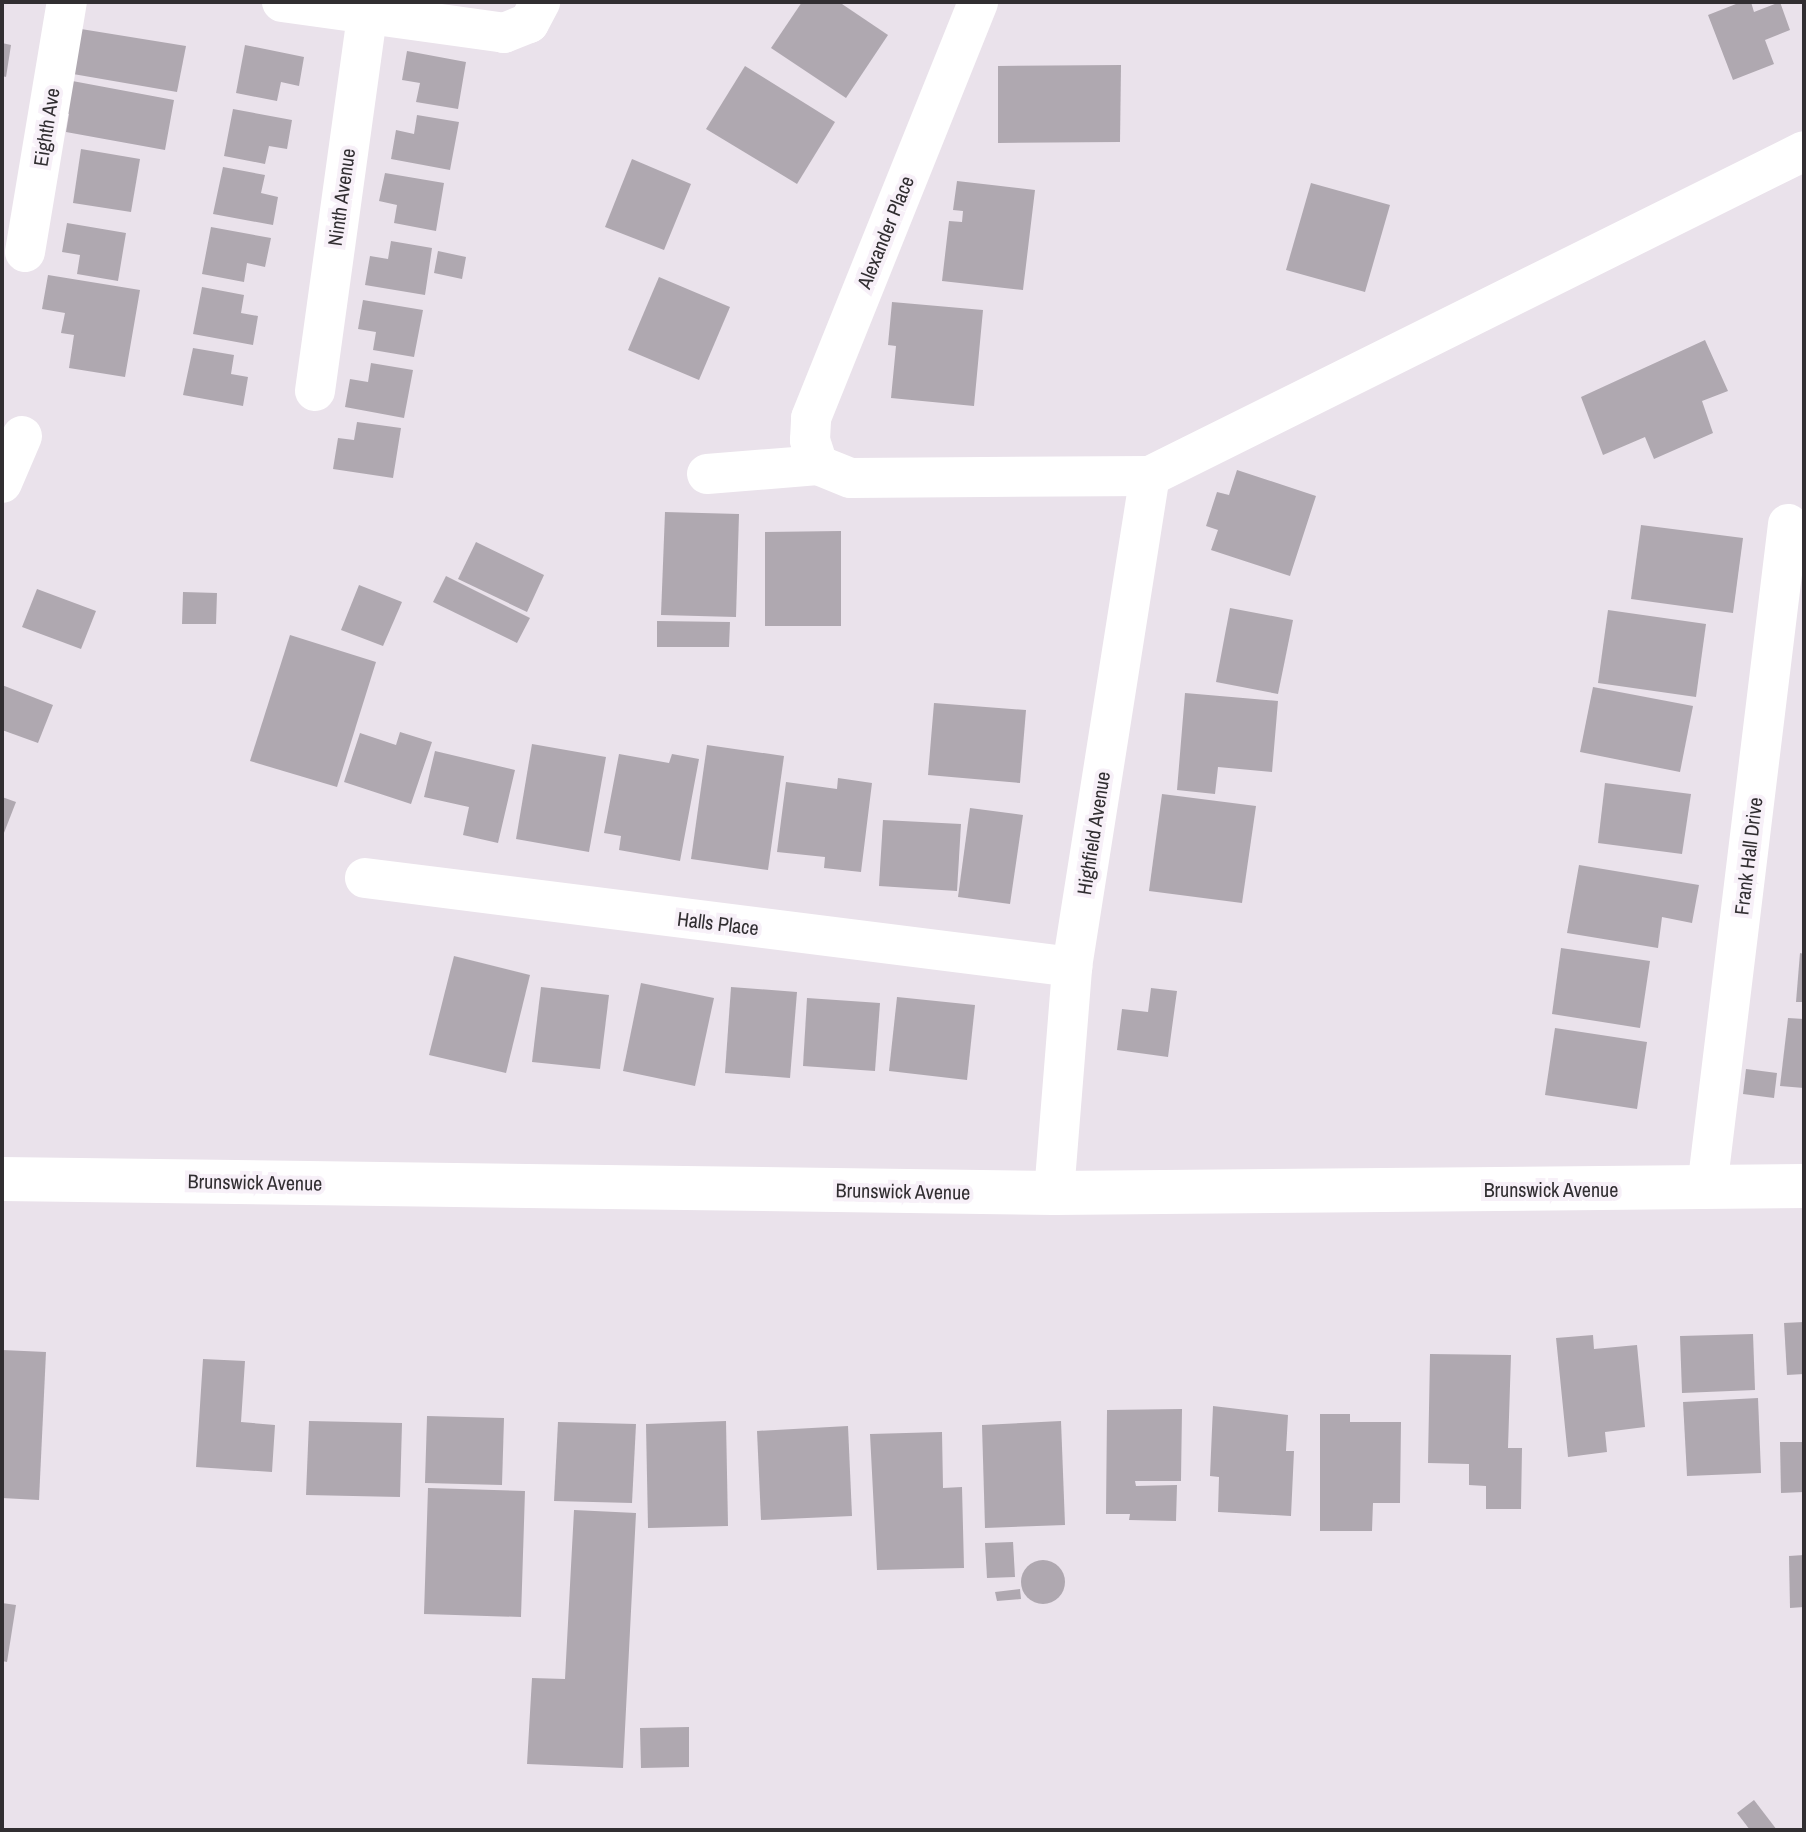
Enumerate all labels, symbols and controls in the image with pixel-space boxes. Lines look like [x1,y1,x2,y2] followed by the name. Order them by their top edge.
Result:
[28,86,64,168] street label: Eighth Ave
[322,146,360,248] street label: Ninth Avenue
[852,172,918,292] street label: Alexander Place
[1071,769,1115,897] street label: Highfield Avenue
[1729,796,1767,916] street label: Frank Hall Drive
[676,906,760,940] street label: Halls Place
[187,1169,323,1195] street label: Brunswick Avenue
[1483,1177,1619,1201] street label: Brunswick Avenue
[835,1178,971,1204] street label: Brunswick Avenue

